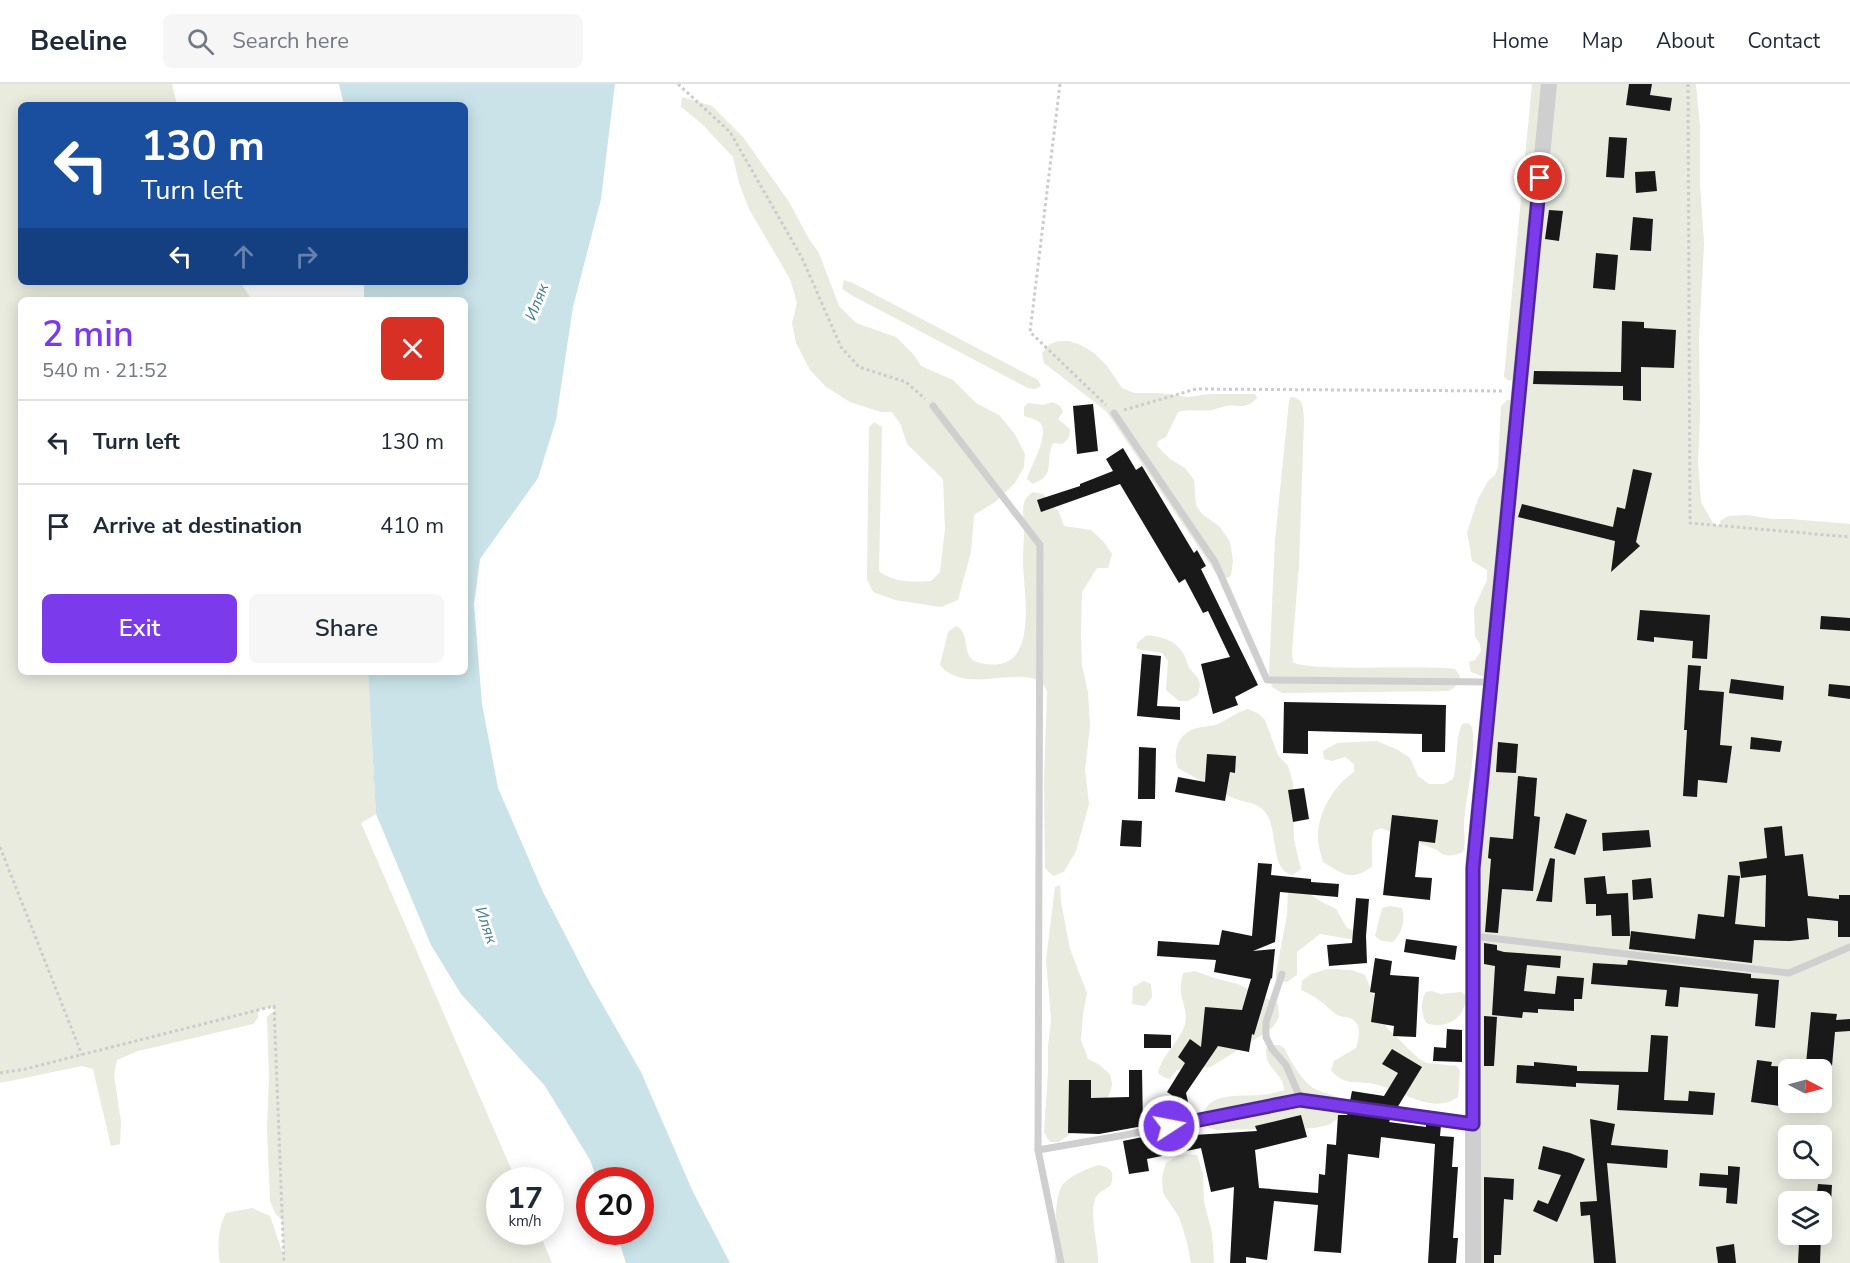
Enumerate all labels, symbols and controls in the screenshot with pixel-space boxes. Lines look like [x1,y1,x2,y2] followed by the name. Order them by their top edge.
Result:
[163,14,583,68] search box
[30,22,127,60] text: Beeline
[184,25,217,58] icon: search
[232,26,349,56] text: Search here
[1492,27,1549,55] text: Home
[1582,27,1623,55] text: Map
[1656,27,1714,55] text: About
[1747,27,1820,55] text: Contact
[141,118,265,175] text: 130 m
[42,126,120,204] icon: left
[1514,152,1565,203] pin
[1523,161,1556,194] icon: arrive
[141,172,242,209] text: Turn left
[164,240,197,273] icon: left
[227,240,260,273] icon: ahead
[290,240,323,273] icon: right
[520,280,554,324] water label: Иляк
[42,310,134,359] text: 2 min
[381,317,444,380] button: close
[42,357,168,384] text: 540 m · 21:52
[42,426,75,459] icon: left
[93,427,180,457] text: Turn left
[380,427,444,457] text: 130 m
[42,510,75,543] icon: arrive
[93,511,302,541] text: Arrive at destination
[380,511,444,541] text: 410 m
[42,594,237,663] button: Exit
[249,594,444,663] button: Share
[469,903,503,947] water label: Иляк
[1778,1059,1832,1113] north arrow
[1778,1059,1832,1245] map controls
[1137,1094,1201,1158] position arrow
[1778,1125,1832,1179] button: search
[576,1167,654,1245] speed limit sign: 20
[507,1178,543,1219] text: 17
[1778,1191,1832,1245] button: layers
[508,1211,542,1231] text: km/h

